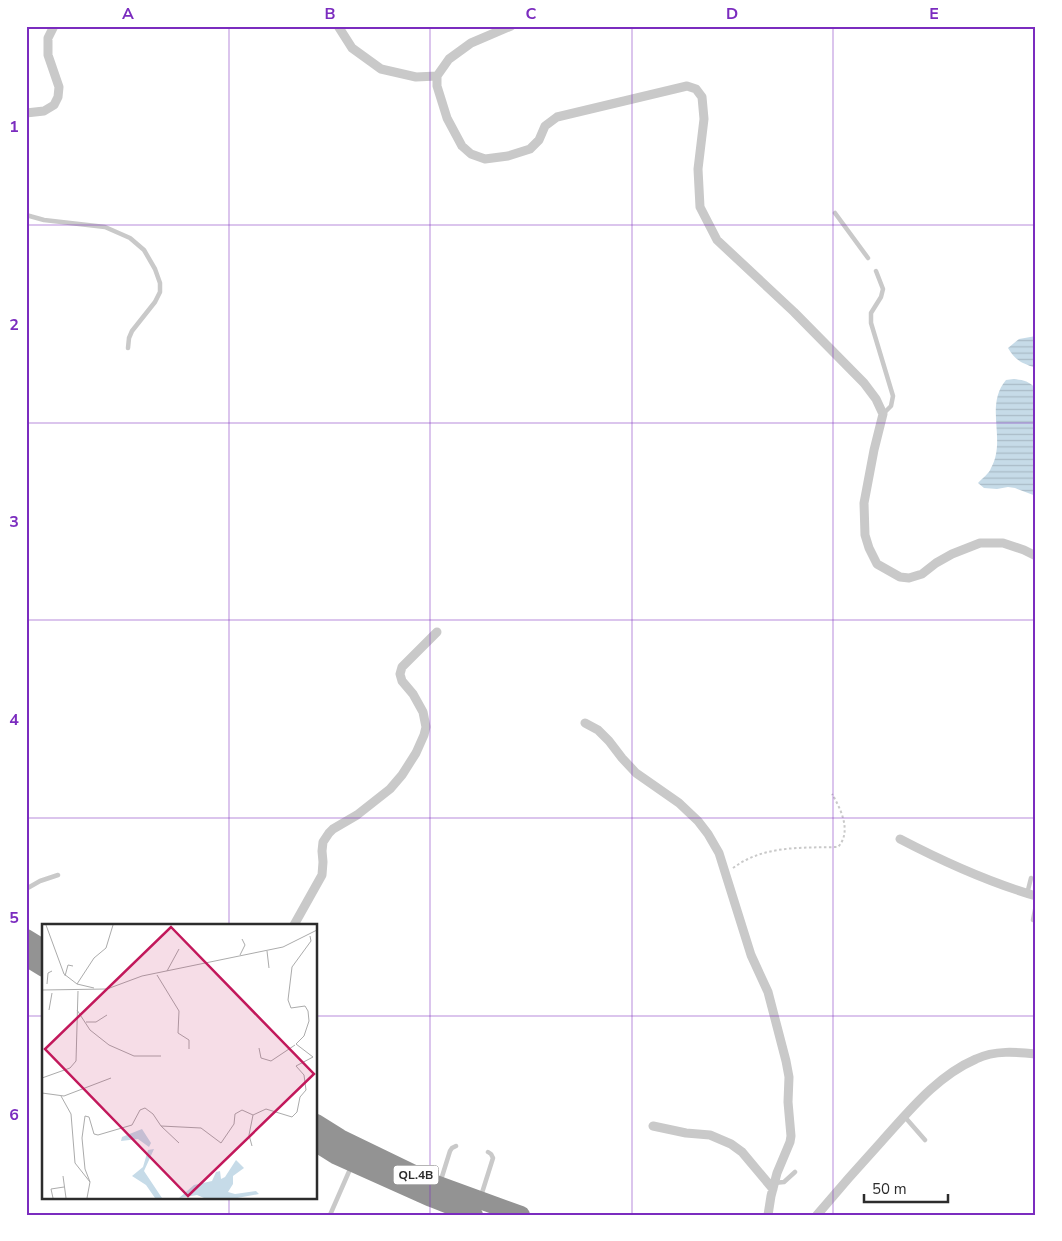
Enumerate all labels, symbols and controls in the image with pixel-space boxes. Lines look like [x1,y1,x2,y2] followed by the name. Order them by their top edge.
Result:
[122,3,134,25] text: A
[324,3,336,25] text: B
[526,3,537,25] text: C
[726,3,738,25] text: D
[929,3,939,25] text: E
[9,116,19,138] text: 1
[9,314,19,336] text: 2
[9,511,19,533] text: 3
[9,709,19,731] text: 4
[9,907,19,929] text: 5
[42,924,318,1198] inset map
[9,1104,19,1126] text: 6
[394,1166,438,1184] road number: QL.4B
[864,1171,948,1203] scale bar
[872,1179,907,1199] text: 50 m

